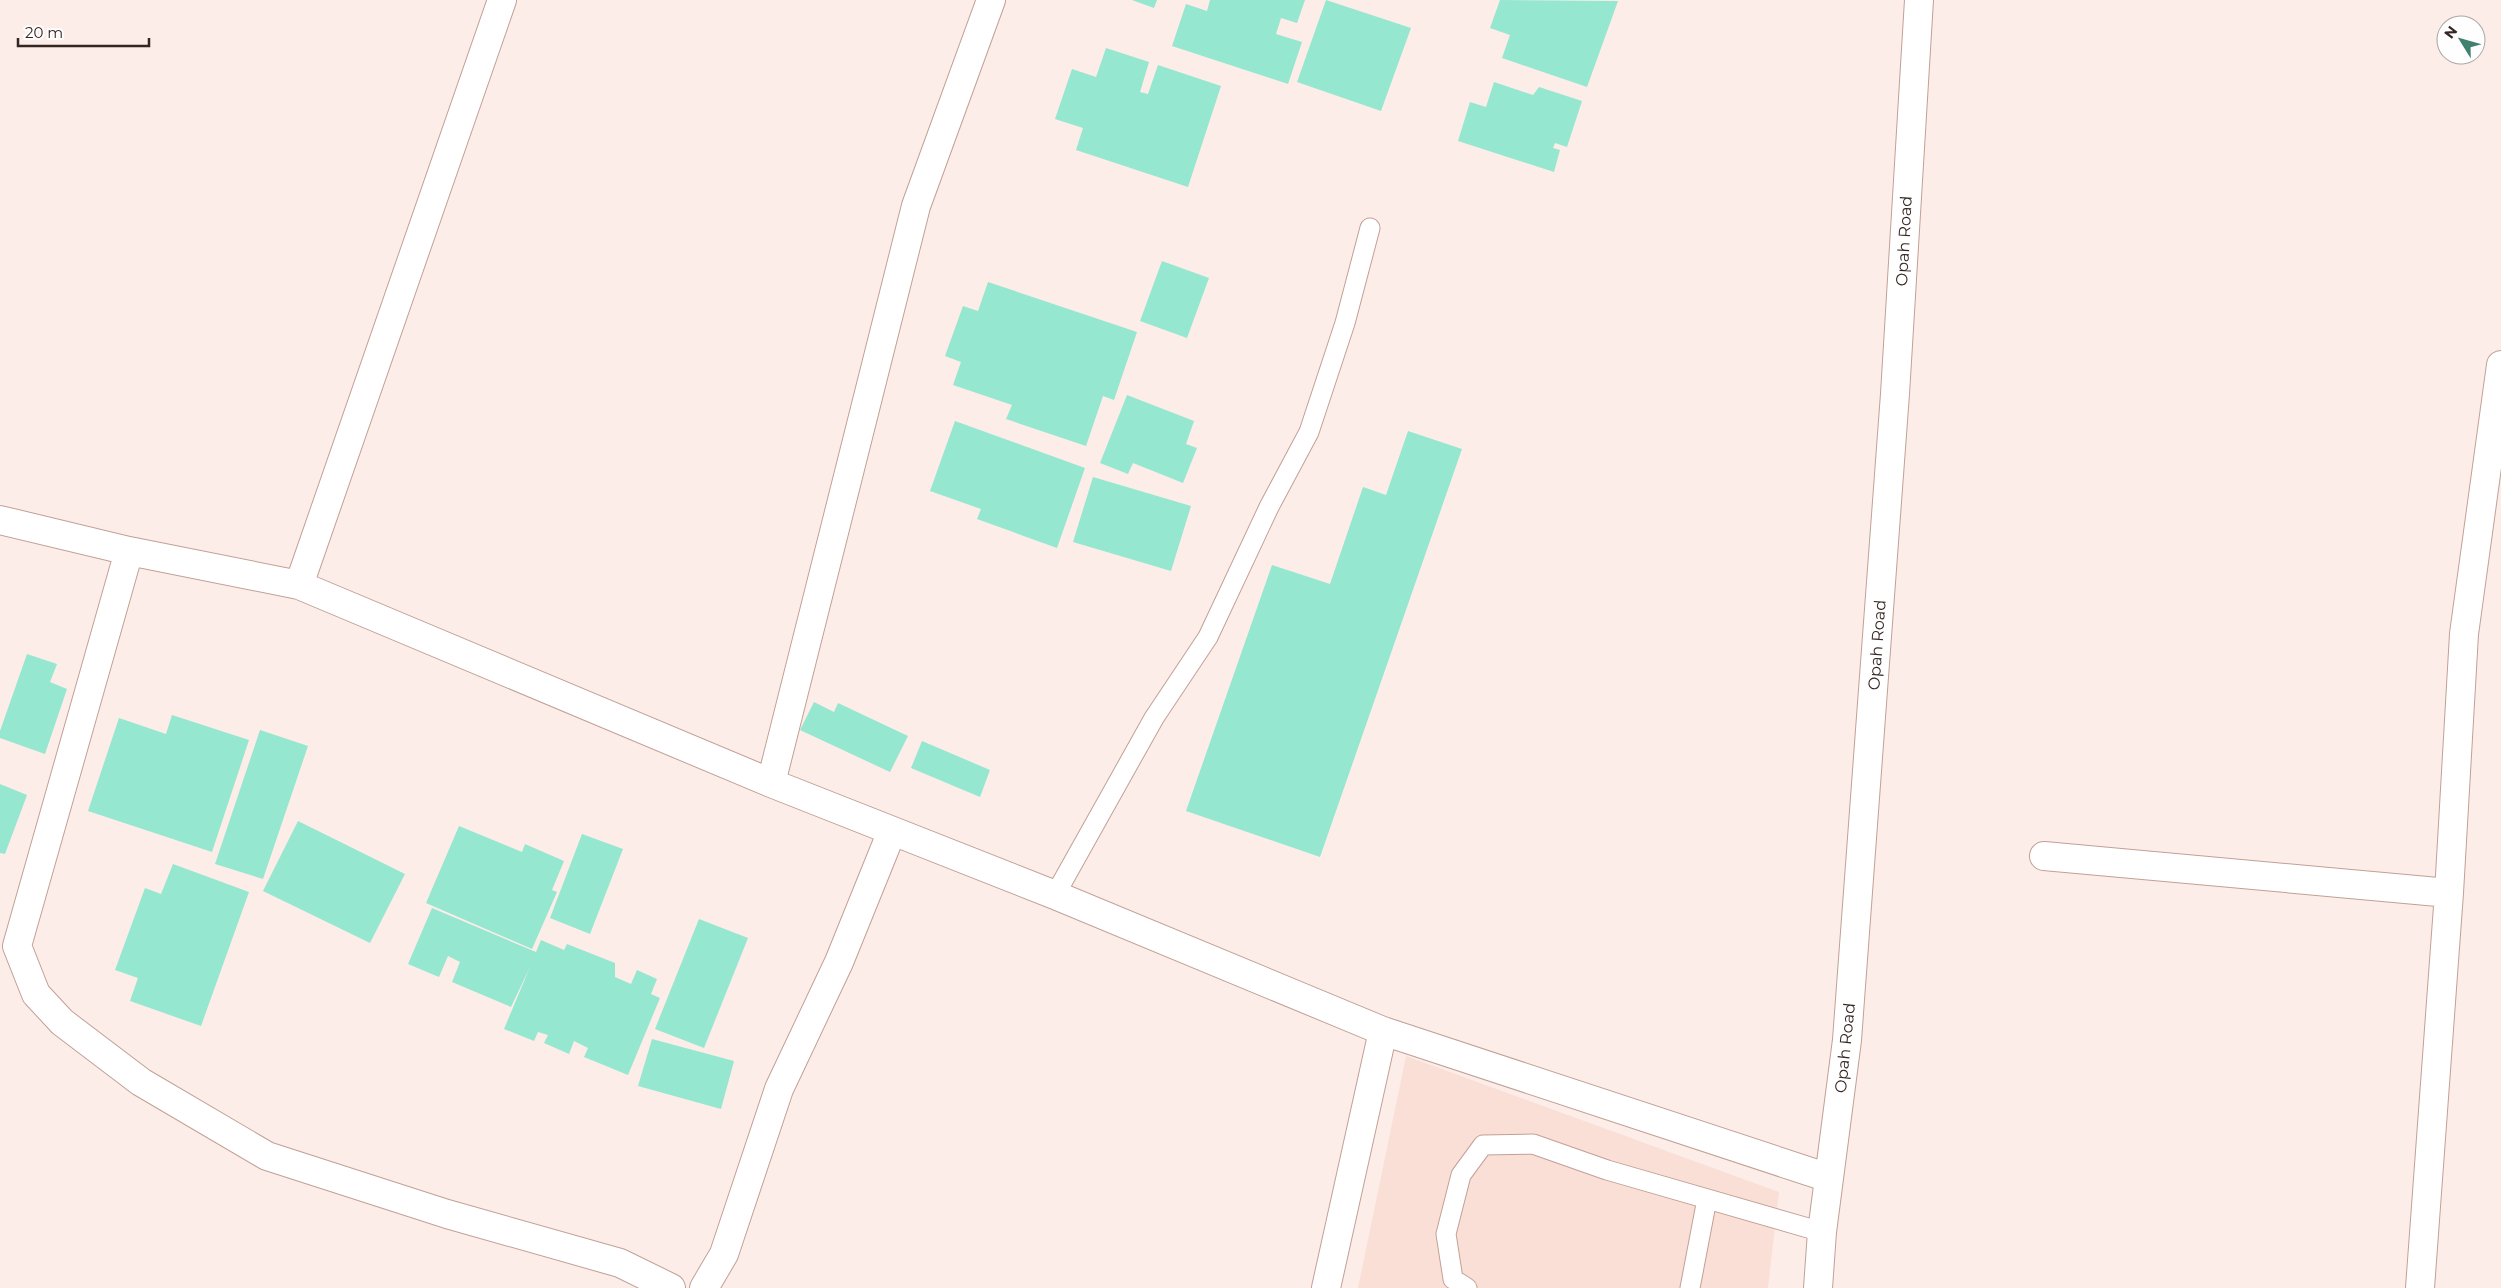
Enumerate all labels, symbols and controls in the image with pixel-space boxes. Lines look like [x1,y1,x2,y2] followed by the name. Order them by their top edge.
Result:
[18,15,149,47] scale bar
[2436,15,2486,65] north arrow
[2440,22,2461,42] text: N
[25,23,63,42] text: 20 m
[1892,195,1916,287] street label: Opah Road
[1864,599,1890,691] street label: Opah Road
[1831,1002,1859,1094] street label: Opah Road

